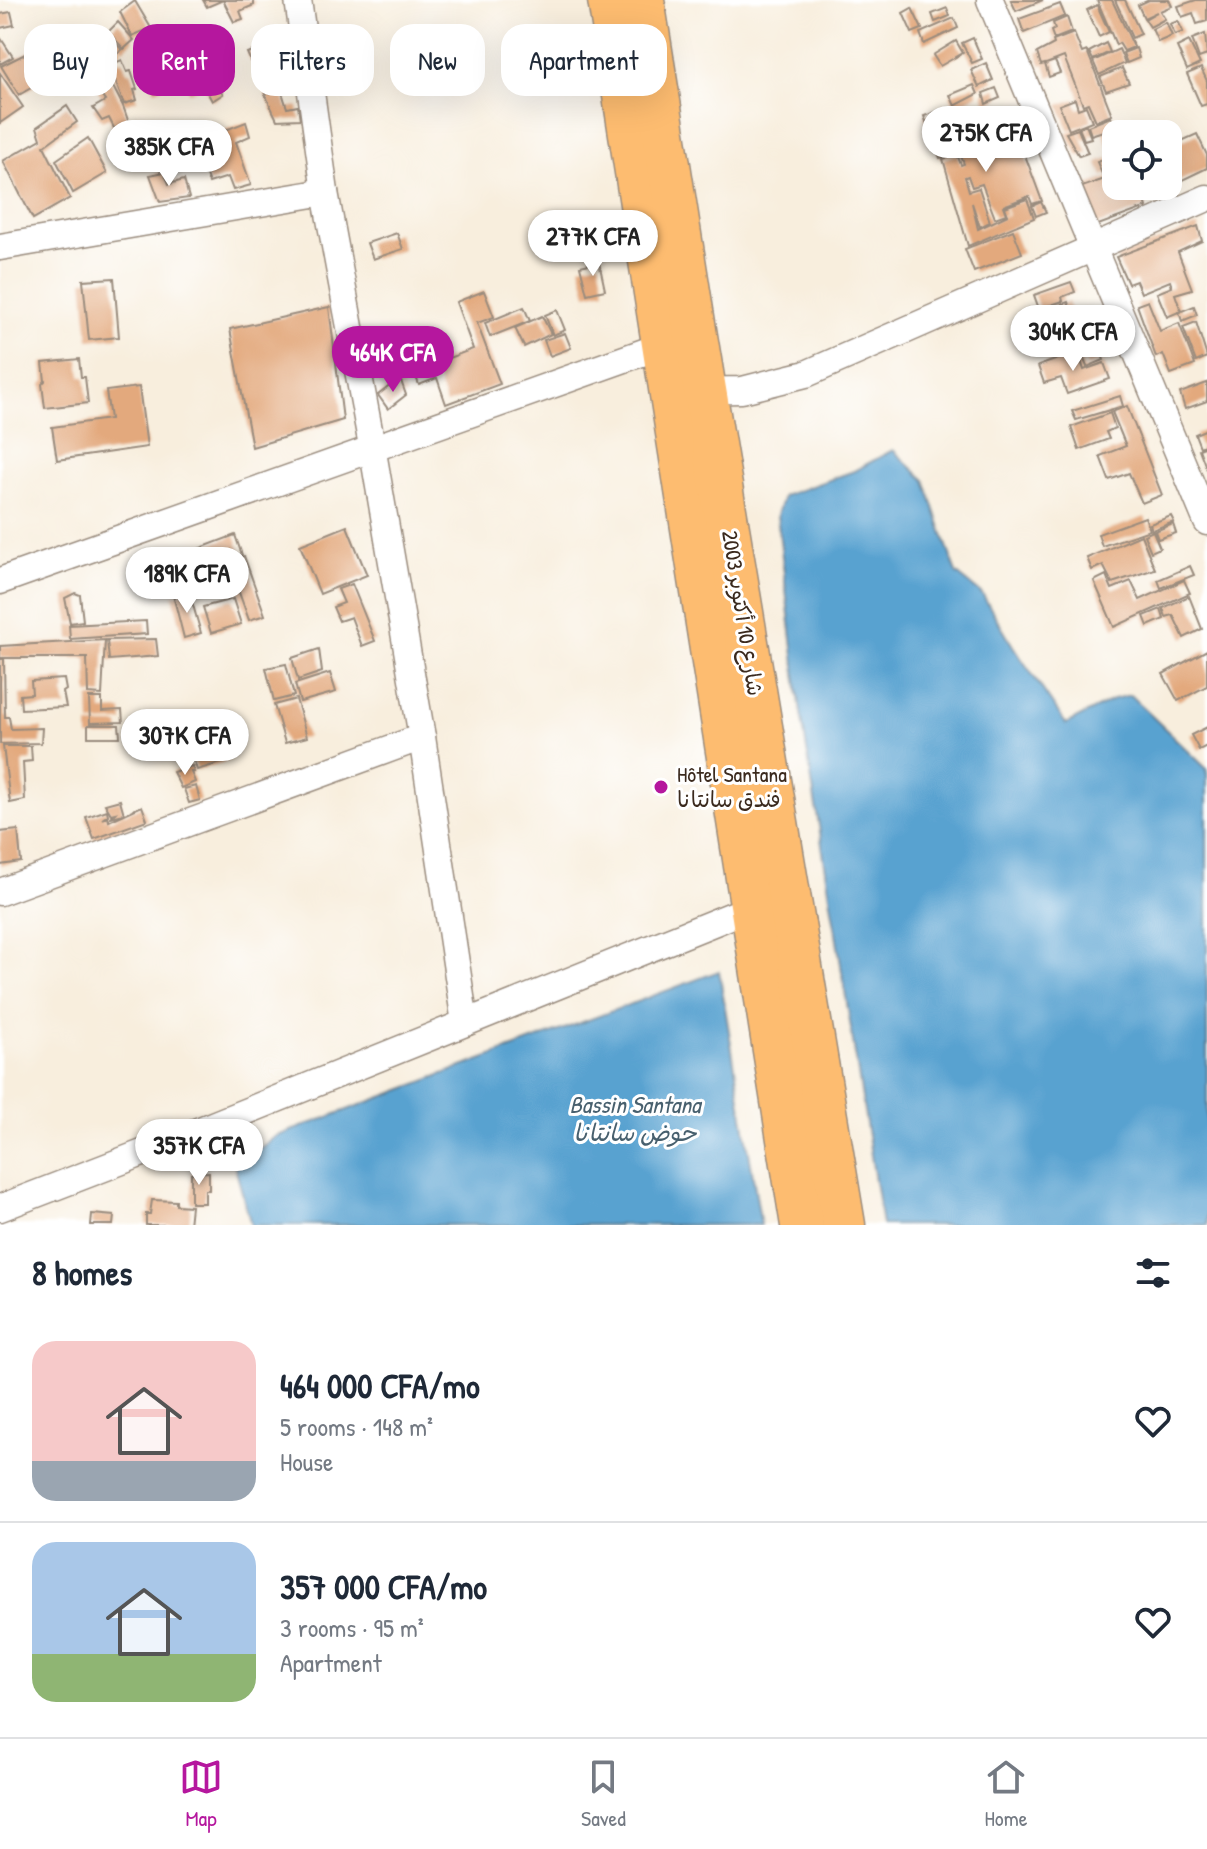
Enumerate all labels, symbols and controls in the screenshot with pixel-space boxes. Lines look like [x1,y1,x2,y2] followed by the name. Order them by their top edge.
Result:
[24,24,117,96] chip: Buy
[133,24,235,96] chip: Rent
[251,24,374,96] chip: Filters
[390,24,485,96] chip: New
[501,24,667,96] chip: Apartment
[903,106,1069,174] pin: 275K CFA
[940,114,1032,149] text: 275K CFA
[86,120,252,188] pin: 385K CFA
[1102,120,1182,200] map controls
[1102,120,1182,200] button: locate
[124,128,214,163] text: 385K CFA
[510,210,676,278] pin: 277K CFA
[546,218,640,253] text: 277K CFA
[990,305,1156,373] pin: 304K CFA
[1028,313,1118,348] text: 304K CFA
[310,326,476,394] pin: 464K CFA
[350,334,436,369] text: 464K CFA
[714,528,771,698] street label: شارع 10 أكتوبر 2003
[104,547,270,615] pin: 189K CFA
[144,555,230,590] text: 189K CFA
[102,709,268,777] pin: 307K CFA
[139,717,231,752] text: 307K CFA
[677,759,787,814] place label: Hôtel Santana فندق سانتانا
[652,778,670,796] marker: Hôtel Santana فندق سانتانا
[570,1088,703,1148] water label: Bassin Santana حوض سانتانا
[116,1119,282,1187] pin: 357K CFA
[153,1127,245,1162] text: 357K CFA
[32,1250,132,1296] text: 8 homes
[1131,1251,1175,1295] icon: filters
[280,1363,480,1409] text: 464 000 CFA/mo
[96,1373,192,1469] icon: home
[1131,1399,1175,1443] icon: heart
[280,1409,433,1444] text: 5 rooms · 148 m²
[280,1444,333,1479] text: House
[280,1564,487,1610] text: 357 000 CFA/mo
[96,1574,192,1670] icon: home
[1131,1600,1175,1644] icon: heart
[280,1610,424,1645] text: 3 rooms · 95 m²
[280,1645,382,1680] text: Apartment
[179,1755,223,1833] tab: Map
[581,1755,626,1833] tab: Saved
[984,1755,1028,1833] tab: Home

